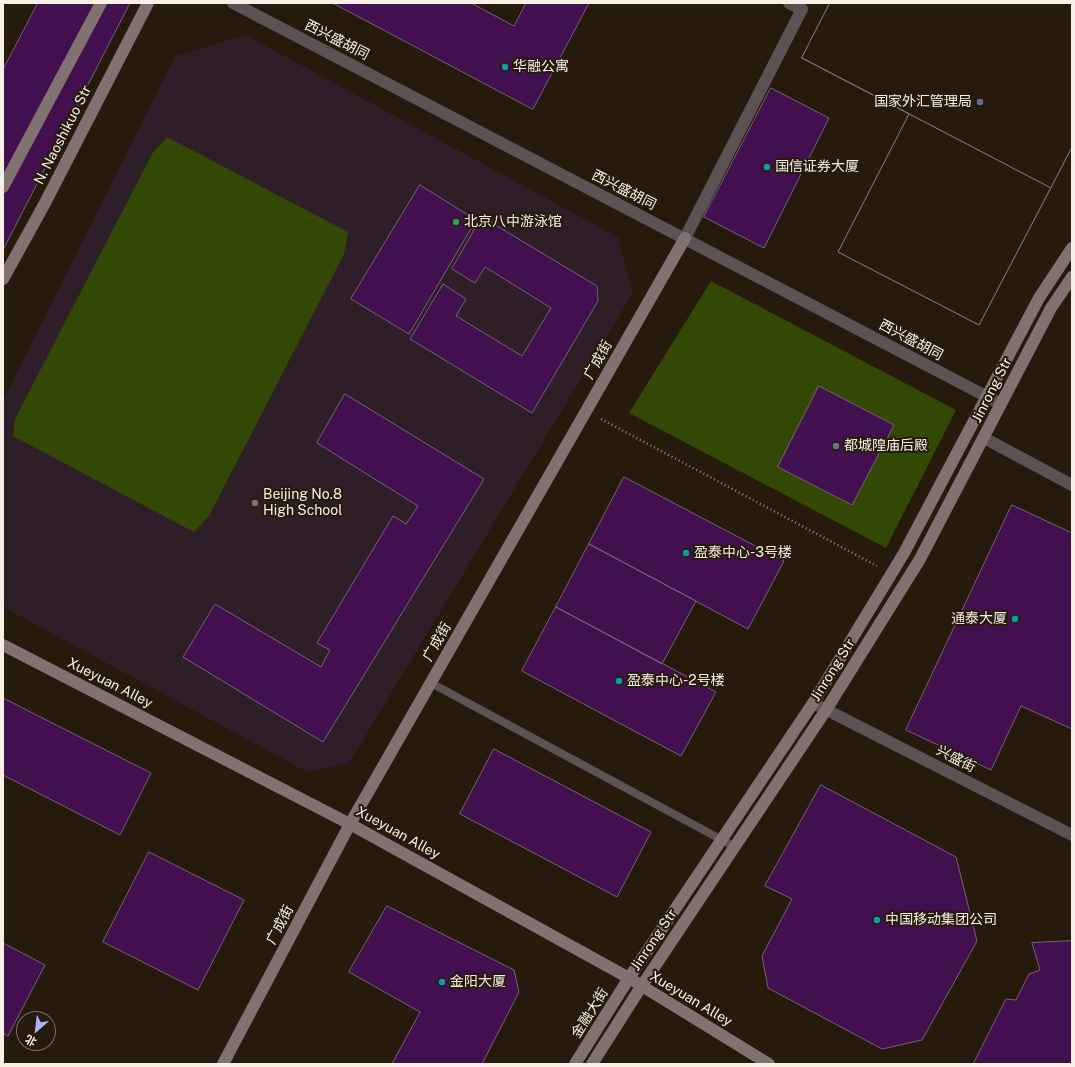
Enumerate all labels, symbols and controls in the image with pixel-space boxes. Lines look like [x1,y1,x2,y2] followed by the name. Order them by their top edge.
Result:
[302,17,372,63] street label: 西兴盛胡同
[513,59,569,75] place label: 华融公寓
[500,62,510,72] marker: 华融公寓
[31,83,95,187] street label: N. Naoshikuo Str
[874,94,972,110] place label: 国家外汇管理局
[975,97,985,107] marker: 国家外汇管理局
[775,159,859,175] place label: 国信证券大厦
[762,162,772,172] marker: 国信证券大厦
[589,167,659,213] street label: 西兴盛胡同
[464,214,562,230] place label: 北京八中游泳馆
[451,217,461,227] marker: 北京八中游泳馆
[876,316,946,364] street label: 西兴盛胡同
[580,338,616,382] street label: 广成街
[968,355,1016,425] street label: Jinrong Str
[844,438,928,454] place label: 都城隍庙后殿
[831,441,841,451] marker: 都城隍庙后殿
[263,487,342,520] place label: Beijing No.8 High School
[250,498,260,508] marker: Beijing No.8 High School
[694,545,792,561] place label: 盈泰中心-3号楼
[681,548,691,558] marker: 盈泰中心-3号楼
[951,611,1007,627] place label: 通泰大厦
[1010,614,1020,624] marker: 通泰大厦
[419,620,455,664] street label: 广成街
[807,636,859,704] street label: Jinrong Str
[65,654,155,712] street label: Xueyuan Alley
[627,673,725,689] place label: 盈泰中心-2号楼
[614,676,624,686] marker: 盈泰中心-2号楼
[933,742,979,776] street label: 兴盛街
[353,803,443,863] street label: Xueyuan Alley
[263,903,297,947] street label: 广成街
[627,906,681,974] street label: Jinrong Str
[885,912,997,928] place label: 中国移动集团公司
[872,915,882,925] marker: 中国移动集团公司
[647,968,735,1030] street label: Xueyuan Alley
[450,974,506,990] place label: 金阳大厦
[437,977,447,987] marker: 金阳大厦
[568,985,612,1041] street label: 金融大街
[16,1011,56,1051] north arrow
[23,1033,39,1049] text: 北

